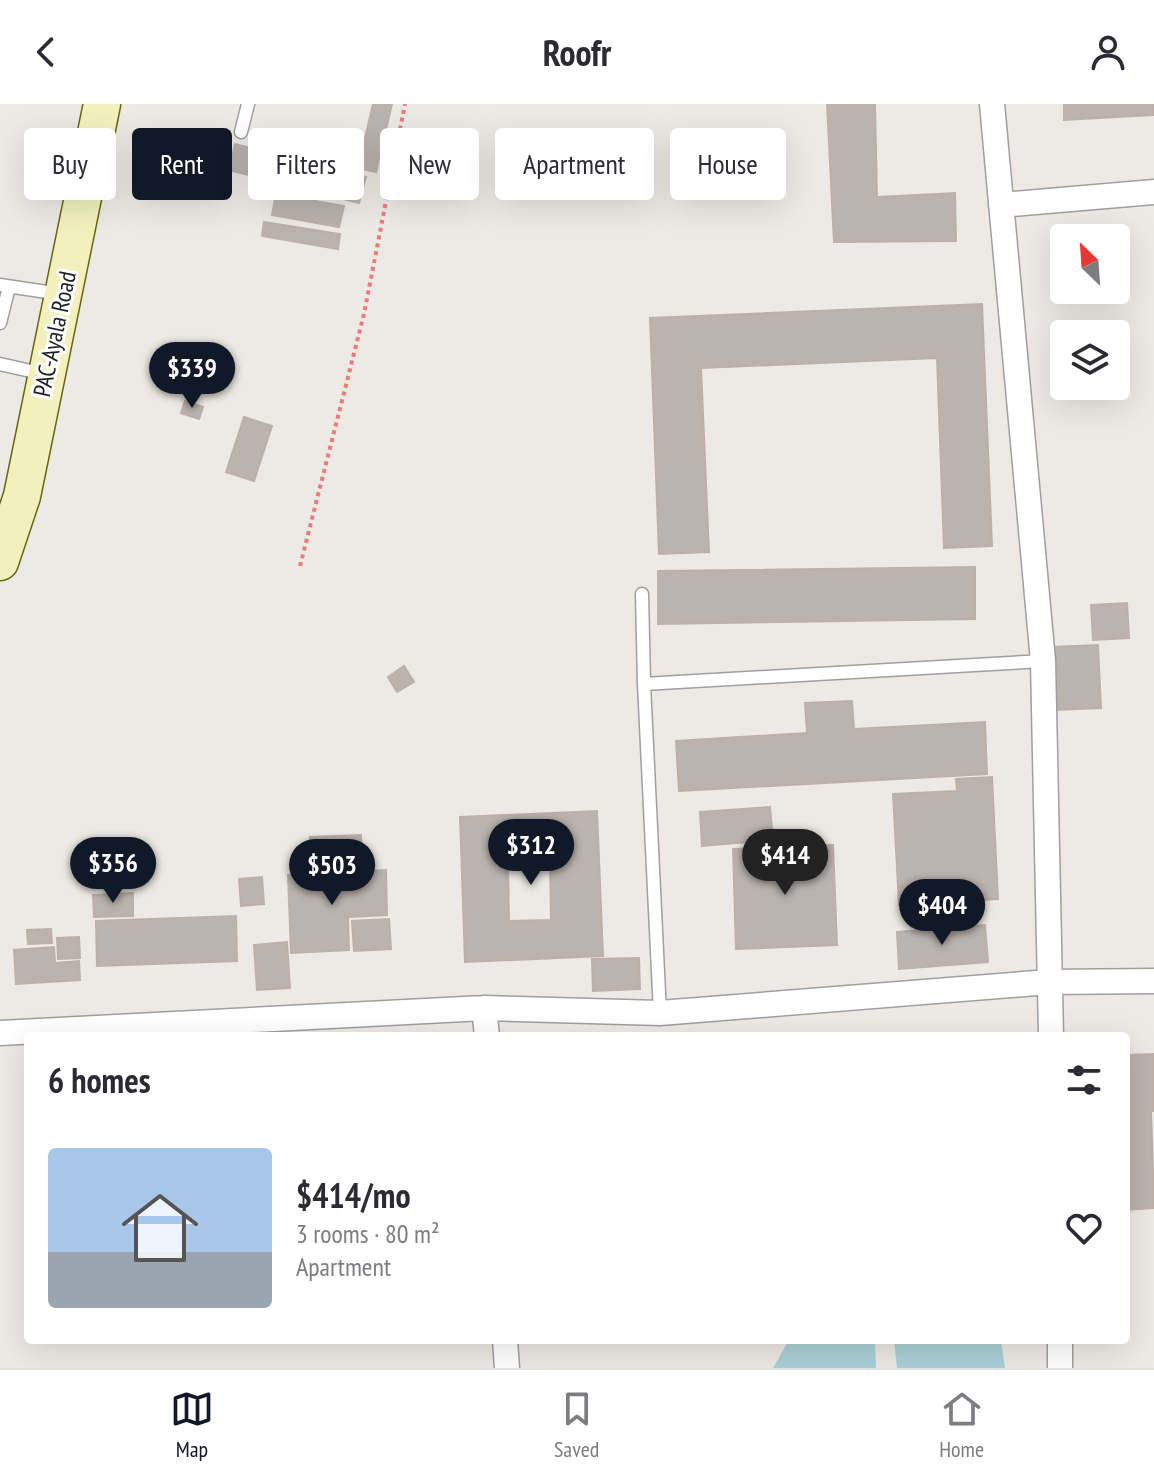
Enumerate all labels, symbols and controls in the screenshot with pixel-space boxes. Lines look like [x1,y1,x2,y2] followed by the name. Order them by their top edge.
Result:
[543,29,611,76] text: Roofr
[24,30,68,74] icon: back
[1086,30,1130,74] icon: person
[24,128,116,200] chip: Buy
[132,128,232,200] chip: Rent
[248,128,364,200] chip: Filters
[380,128,479,200] chip: New
[495,128,654,200] chip: Apartment
[670,128,786,200] chip: House
[1050,224,1130,304] north arrow
[1050,224,1130,400] map controls
[26,268,83,399] street label: PAC-Ayala Road
[1050,320,1130,400] button: layers
[145,342,239,410] pin: $339
[167,351,217,384] text: $339
[484,819,578,887] pin: $312
[506,828,556,861] text: $312
[738,829,832,897] pin: $414
[66,837,160,905] pin: $356
[760,838,810,871] text: $414
[285,839,379,907] pin: $503
[88,846,138,879] text: $356
[307,848,357,881] text: $503
[895,879,989,947] pin: $404
[917,888,967,921] text: $404
[48,1058,151,1102] text: 6 homes
[1062,1058,1106,1102] icon: filters
[296,1173,411,1217] text: $414/mo
[112,1180,208,1276] icon: home
[1062,1206,1106,1250] icon: heart
[296,1217,440,1250] text: 3 rooms · 80 m²
[296,1250,391,1283] text: Apartment
[170,1387,214,1463] tab: Map
[554,1387,599,1463] tab: Saved
[939,1387,984,1463] tab: Home

